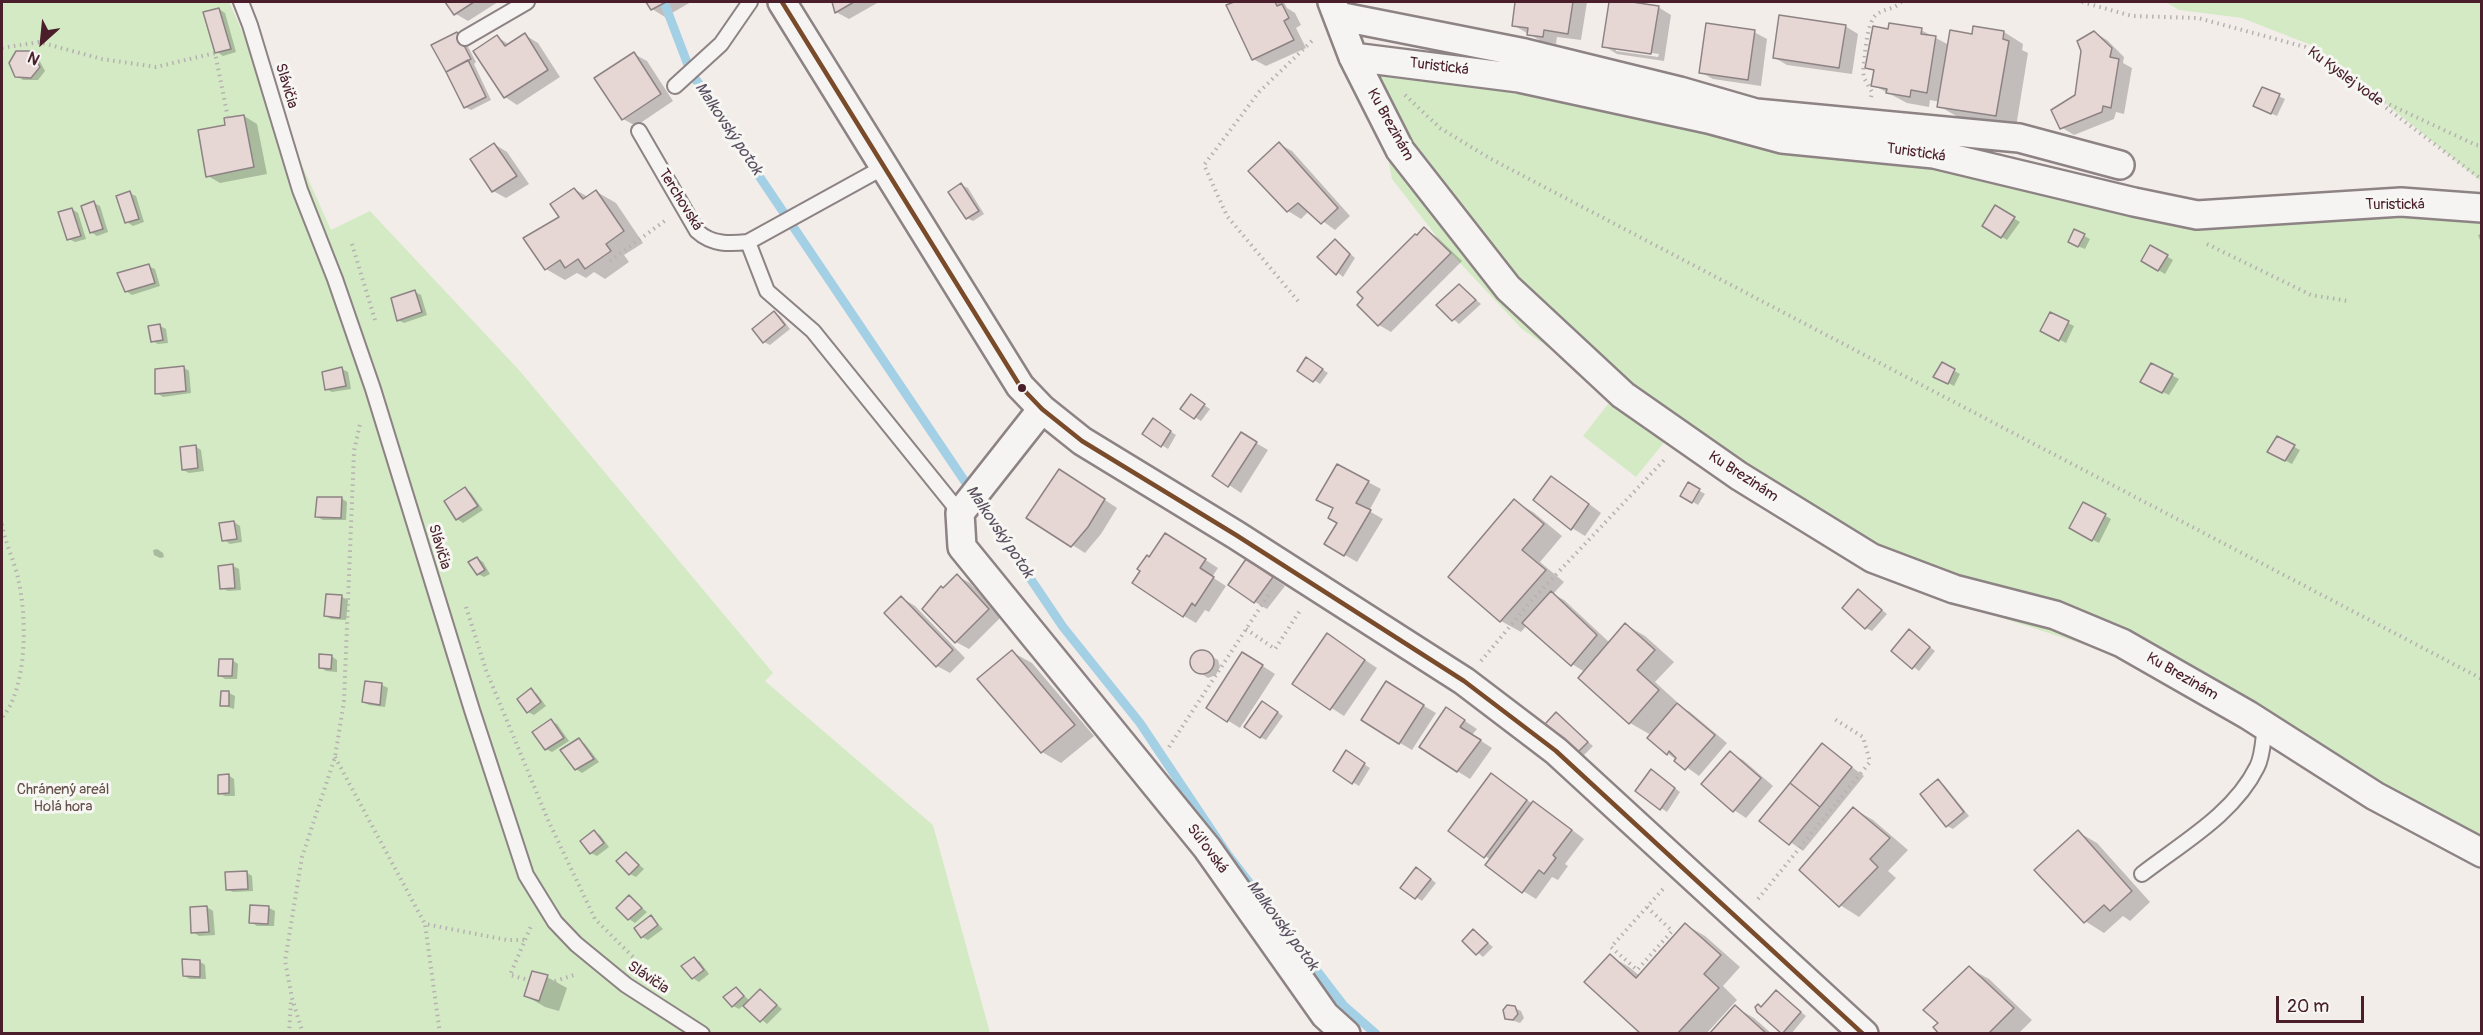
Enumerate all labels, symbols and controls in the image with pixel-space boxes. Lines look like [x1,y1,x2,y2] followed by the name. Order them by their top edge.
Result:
[12,12,72,72] north arrow
[2304,43,2386,111] street label: Ku Kyslej vode
[24,47,43,69] text: N
[1408,54,1470,80] street label: Turistická
[271,61,301,111] street label: Slávičia
[690,79,766,179] water label: Malkovský potok
[1363,86,1417,164] street label: Ku Brezinám
[1885,140,1947,166] street label: Turistická
[654,166,706,234] street label: Terchovská
[2365,196,2425,214] street label: Turistická
[1016,382,1028,394] unlabelled marker
[1705,448,1781,506] street label: Ku Brezinám
[961,482,1037,582] water label: Malkovský potok
[424,522,454,572] street label: Slávičia
[2143,649,2221,705] street label: Ku Brezinám
[17,781,109,816] park label: Chránený areál Holá hora
[1183,821,1231,877] street label: Súľovská
[1242,877,1322,975] water label: Malkovský potok
[624,958,672,998] street label: Slávičia
[2279,984,2368,1022] scale bar
[2287,995,2329,1018] text: 20 m

